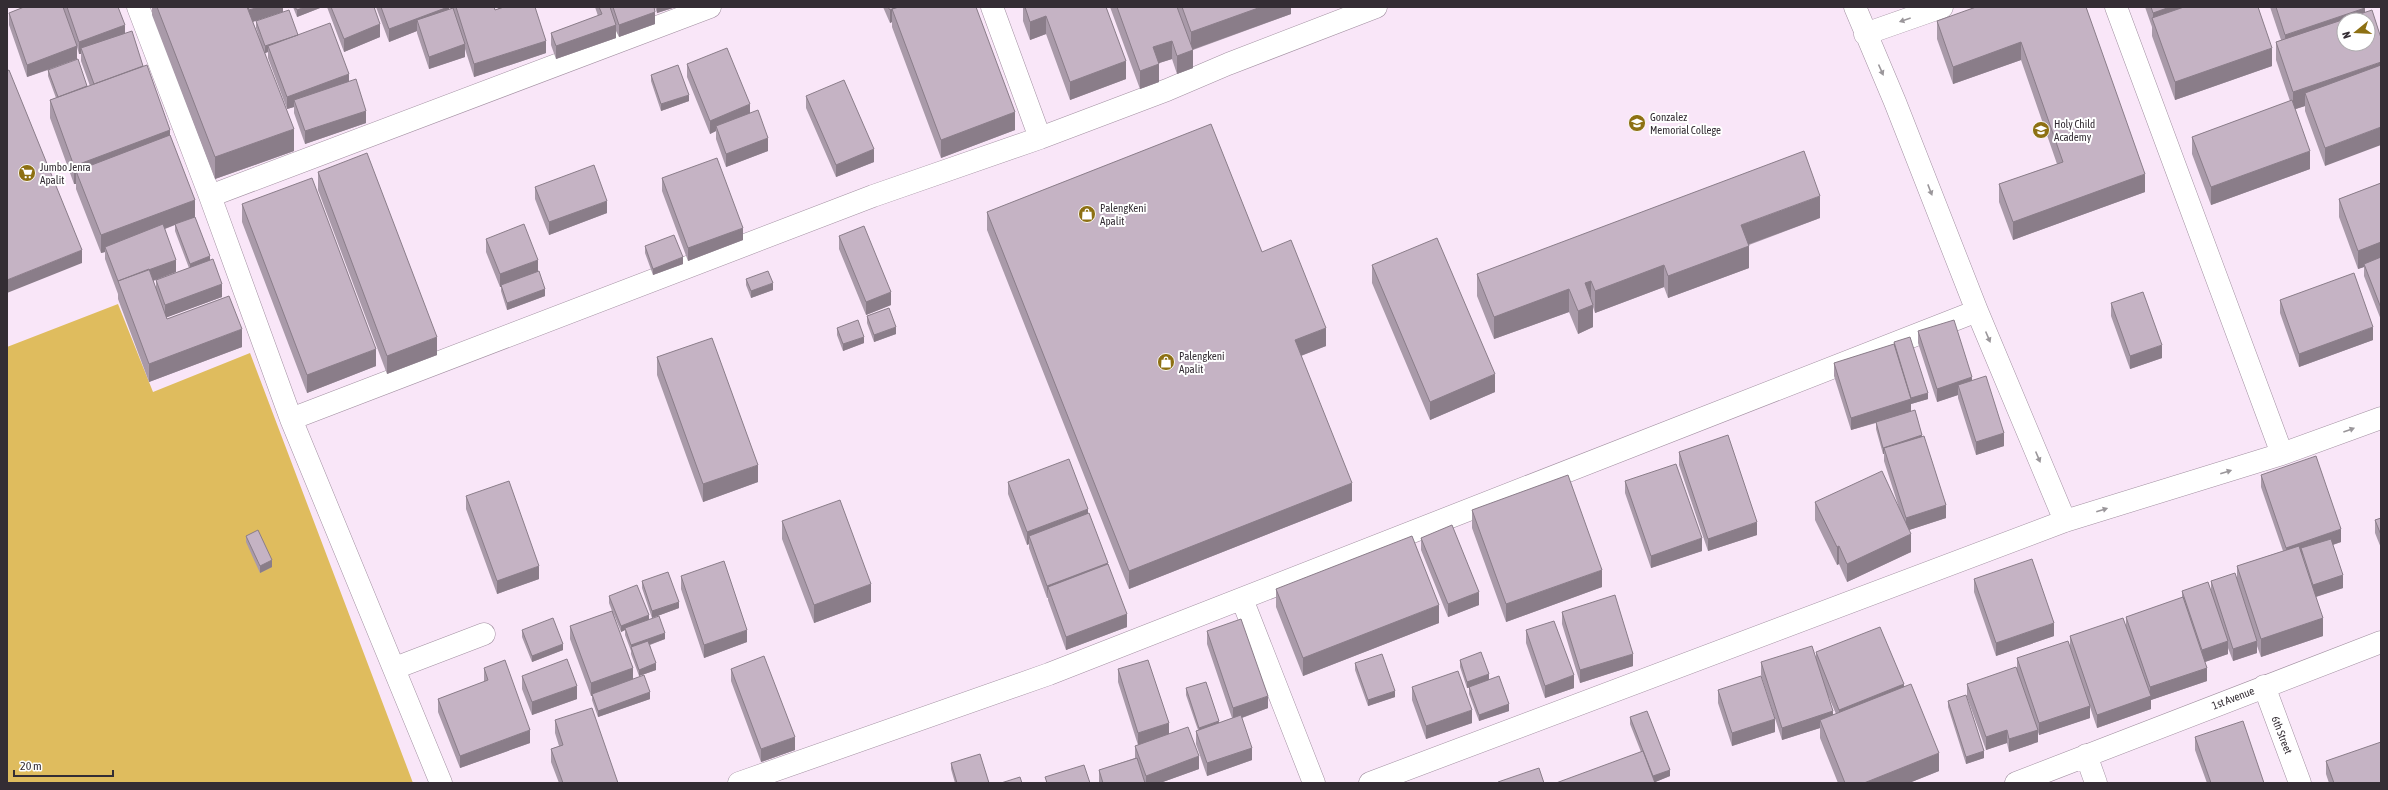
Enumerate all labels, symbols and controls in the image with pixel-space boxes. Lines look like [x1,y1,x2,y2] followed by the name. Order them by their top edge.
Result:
[2336,12,2376,52] north arrow
[1899,17,1911,23] one-way arrow
[2340,30,2353,40] text: N
[1878,64,1884,75] one-way arrow
[1650,111,1721,136] place label: Gonzalez Memorial College
[1627,113,1647,133] school or university icon: Gonzalez Memorial College
[2054,118,2095,143] place label: Holy Child Academy
[2031,120,2051,140] school or university icon: Holy Child Academy
[40,161,91,186] place label: Jumbo Jenra Apalit
[17,163,37,183] supermarket icon: Jumbo Jenra Apalit
[1927,185,1933,197] one-way arrow
[1100,202,1146,227] place label: PalengKeni Apalit
[1077,204,1097,224] shop icon: PalengKeni Apalit
[1985,332,1991,344] one-way arrow
[1179,350,1225,375] place label: Palengkeni Apalit
[1156,352,1176,372] shop icon: Palengkeni Apalit
[2344,427,2356,433] one-way arrow
[2035,452,2041,463] one-way arrow
[2220,468,2232,474] one-way arrow
[2096,507,2108,513] one-way arrow
[2210,684,2256,712] street label: 1st Avenue
[2269,714,2295,756] street label: 6th Street
[14,752,113,778] scale bar
[20,759,42,773] text: 20 m

